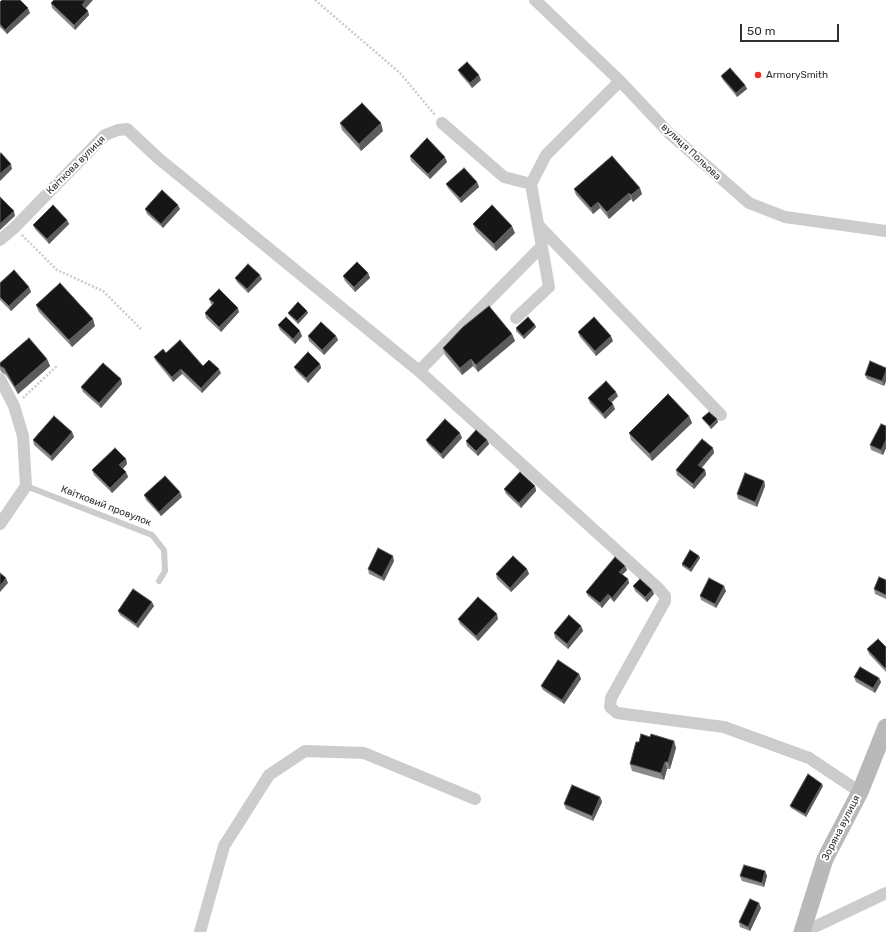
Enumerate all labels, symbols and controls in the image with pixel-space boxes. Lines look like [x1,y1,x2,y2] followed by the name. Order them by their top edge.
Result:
[742,16,841,42] scale bar
[747,24,775,38] text: 50 m
[766,69,828,81] place label: ArmorySmith
[753,70,763,80] marker: ArmorySmith
[659,121,723,183] street label: вулиця Польова
[44,133,108,197] street label: Квіткова вулиця
[59,483,153,529] street label: Квітковий провулок
[819,793,863,863] street label: Зоряна вулиця

